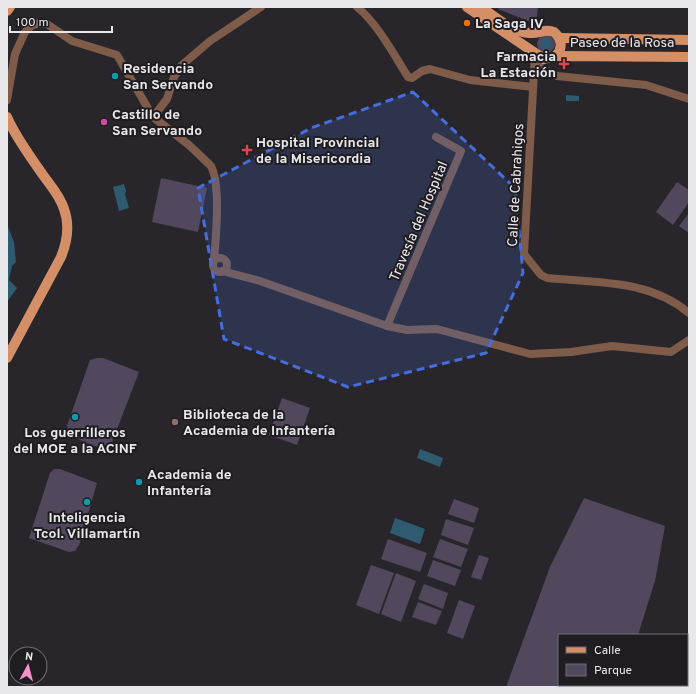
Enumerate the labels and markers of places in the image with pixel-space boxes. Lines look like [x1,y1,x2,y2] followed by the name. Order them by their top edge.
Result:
[475,16,544,33] place label: La Saga IV
[462,18,472,28] marker: La Saga IV
[481,49,556,82] place label: Farmacia La Estación
[559,59,569,69] marker: Farmacia La Estación
[123,61,213,94] place label: Residencia San Servando
[110,71,120,81] marker: Residencia San Servando
[112,107,202,140] place label: Castillo de San Servando
[99,117,109,127] marker: Castillo de San Servando
[256,135,379,168] place label: Hospital Provincial de la Misericordia
[241,144,253,156] marker: Hospital Provincial de la Misericordia
[183,407,335,440] place label: Biblioteca de la Academia de Infantería
[70,412,80,422] marker: Los guerrilleros del MOE a la ACINF
[170,417,180,427] marker: Biblioteca de la Academia de Infantería
[13,425,137,458] place label: Los guerrilleros del MOE a la ACINF
[147,467,232,500] place label: Academia de Infantería
[134,477,144,487] marker: Academia de Infantería
[82,497,92,507] marker: Inteligencia Tcol. Villamartín
[34,510,140,543] place label: Inteligencia Tcol. Villamartín

